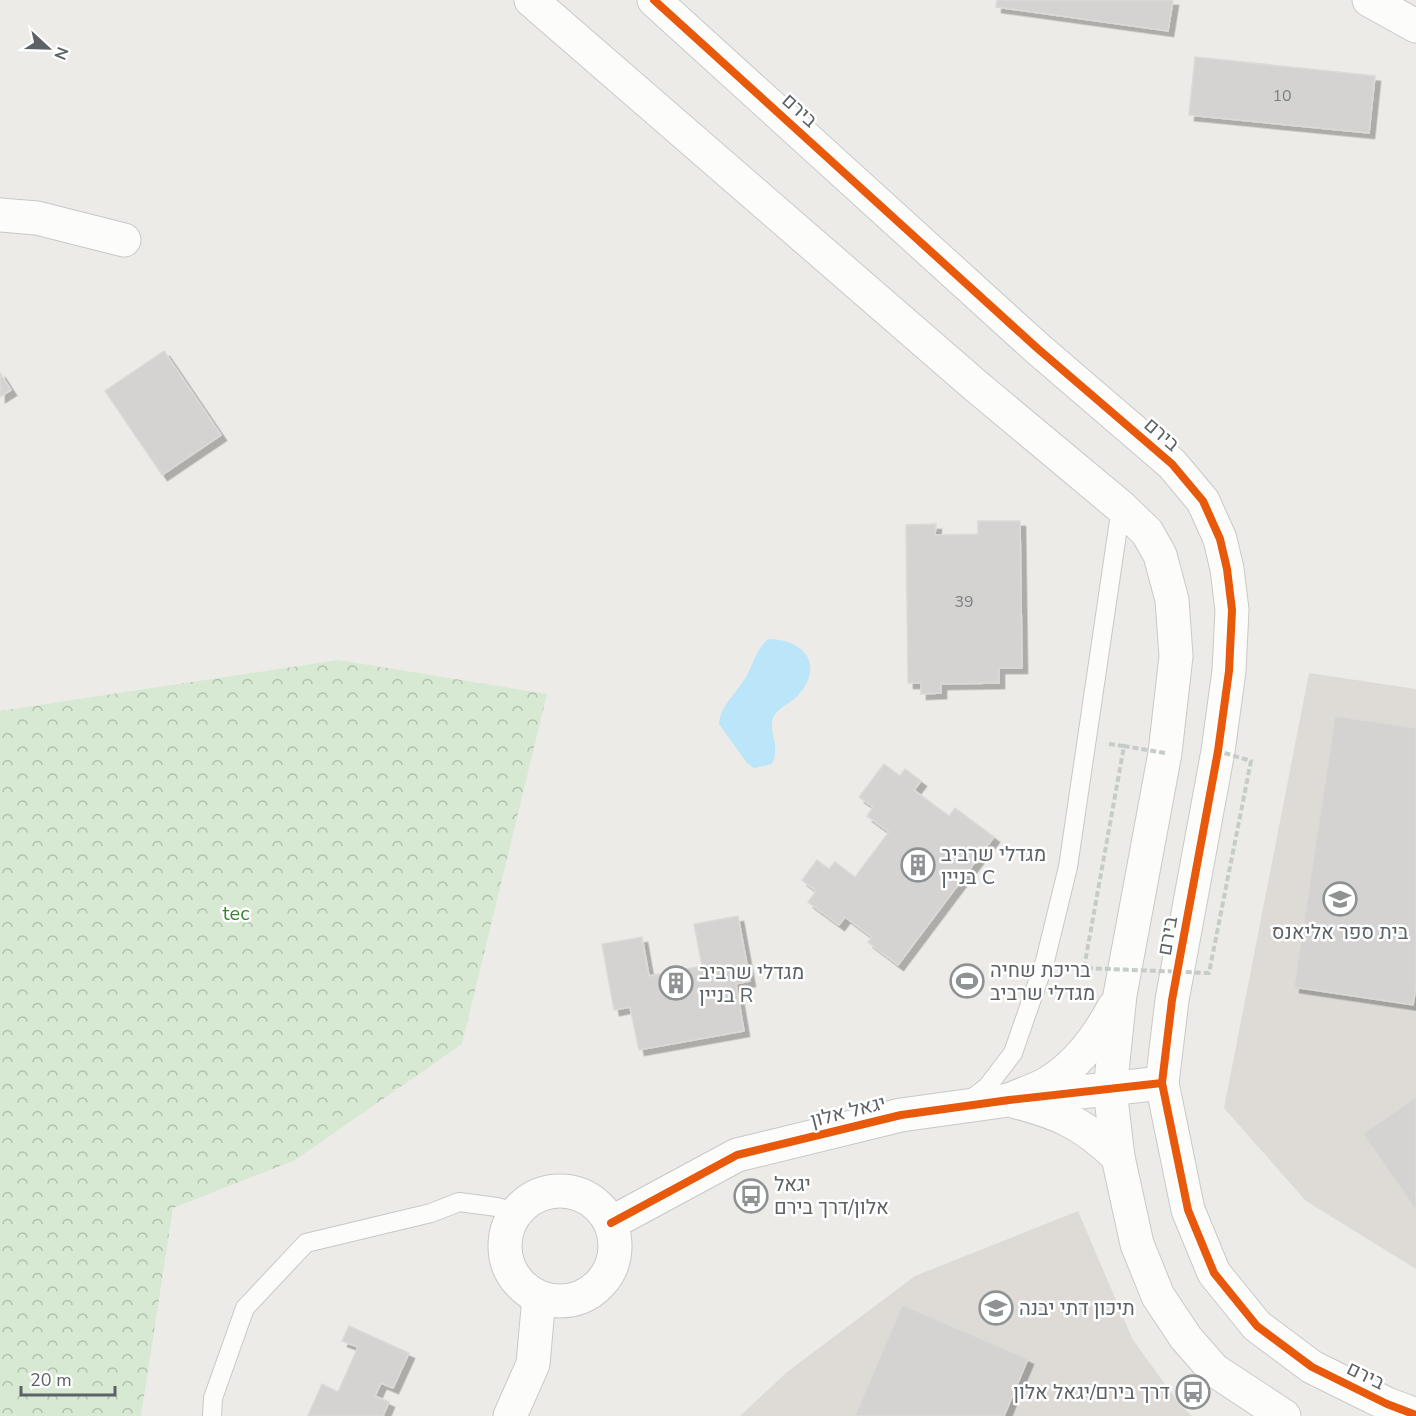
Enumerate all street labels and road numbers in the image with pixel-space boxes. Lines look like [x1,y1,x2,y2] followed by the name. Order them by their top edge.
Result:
[776,87,824,134] street label: בירם
[1138,411,1186,458] street label: בירם
[1151,914,1184,958] street label: בירם
[808,1089,889,1134] street label: יגאל אלון
[1342,1355,1390,1396] street label: בירם

